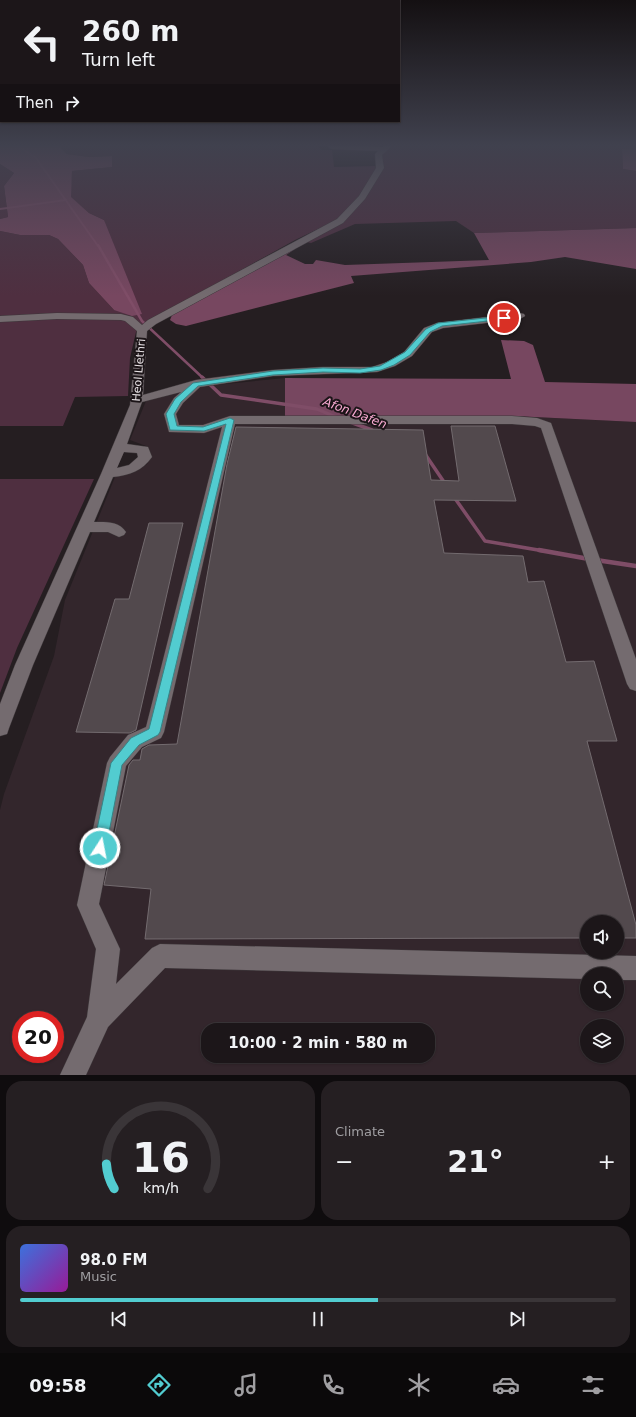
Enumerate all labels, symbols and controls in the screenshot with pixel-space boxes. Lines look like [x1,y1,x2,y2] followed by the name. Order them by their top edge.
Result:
[82,15,179,48] text: 260 m
[16,16,68,68] icon: left
[82,49,155,70] text: Turn left
[61,92,83,114] icon: right
[16,94,53,112] text: Then
[487,301,521,335] pin
[493,307,515,329] icon: arrive
[130,338,148,402] street label: Heol Llethri
[320,394,389,432] water label: Afon Dafen
[79,827,121,869] position arrow
[580,915,624,1063] map controls
[580,915,624,959] button: sound
[580,967,624,1011] button: search
[12,1011,64,1063] speed limit sign: 20
[580,1019,624,1063] button: layers
[228,1034,408,1052] text: 10:00 · 2 min · 580 m
[335,1124,385,1139] text: Climate
[132,1132,189,1181] text: 16
[447,1144,504,1179] text: 21°
[335,1149,353,1174] text: −
[598,1149,616,1174] text: +
[142,1179,179,1195] text: km/h
[80,1251,147,1269] text: 98.0 FM
[80,1269,117,1284] text: Music
[108,1308,130,1330] icon: previous
[307,1308,329,1330] icon: pause
[506,1308,528,1330] icon: next
[145,1371,173,1399] icon: directions
[232,1371,260,1399] icon: music
[319,1371,347,1399] icon: phone
[405,1371,433,1399] icon: climate
[492,1371,520,1399] icon: car
[579,1371,607,1399] icon: filters
[29,1375,87,1396] text: 09:58

